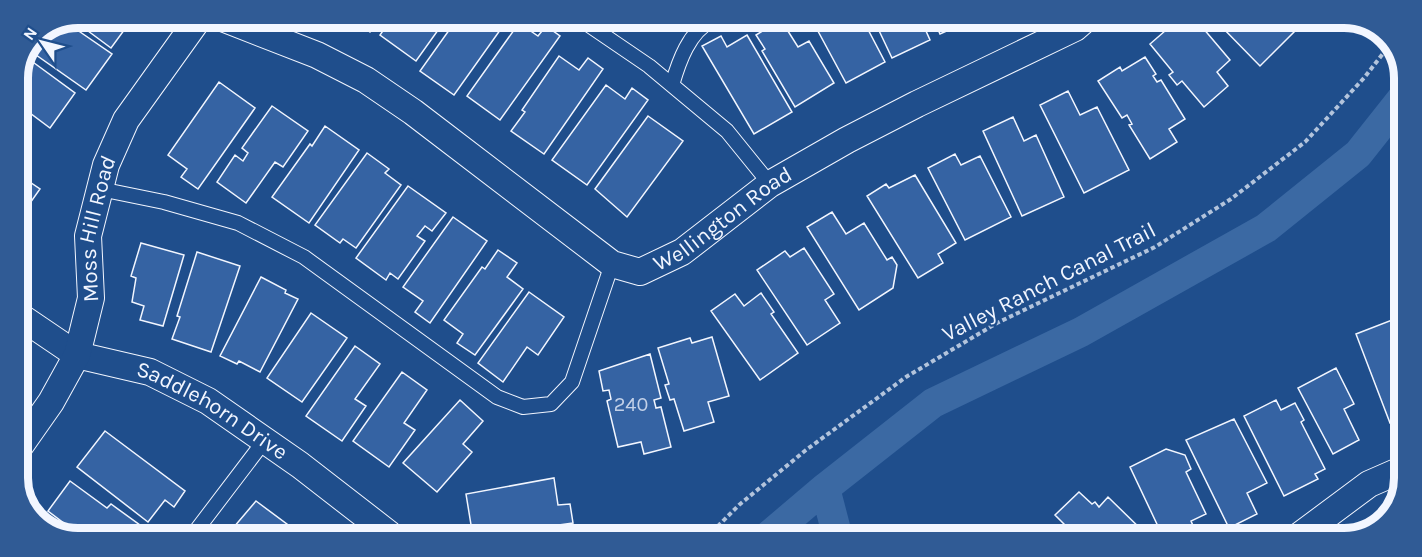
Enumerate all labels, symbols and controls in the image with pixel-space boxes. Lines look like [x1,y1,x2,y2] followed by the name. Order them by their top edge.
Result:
[12,12,72,72] north arrow
[19,24,41,44] text: N
[74,151,122,303] street label: Moss Hill Road
[649,161,797,277] street label: Wellington Road
[938,217,1160,347] street label: Valley Ranch Canal Trail
[134,356,293,465] street label: Saddlehorn Drive
[614,393,648,416] house number: 240

